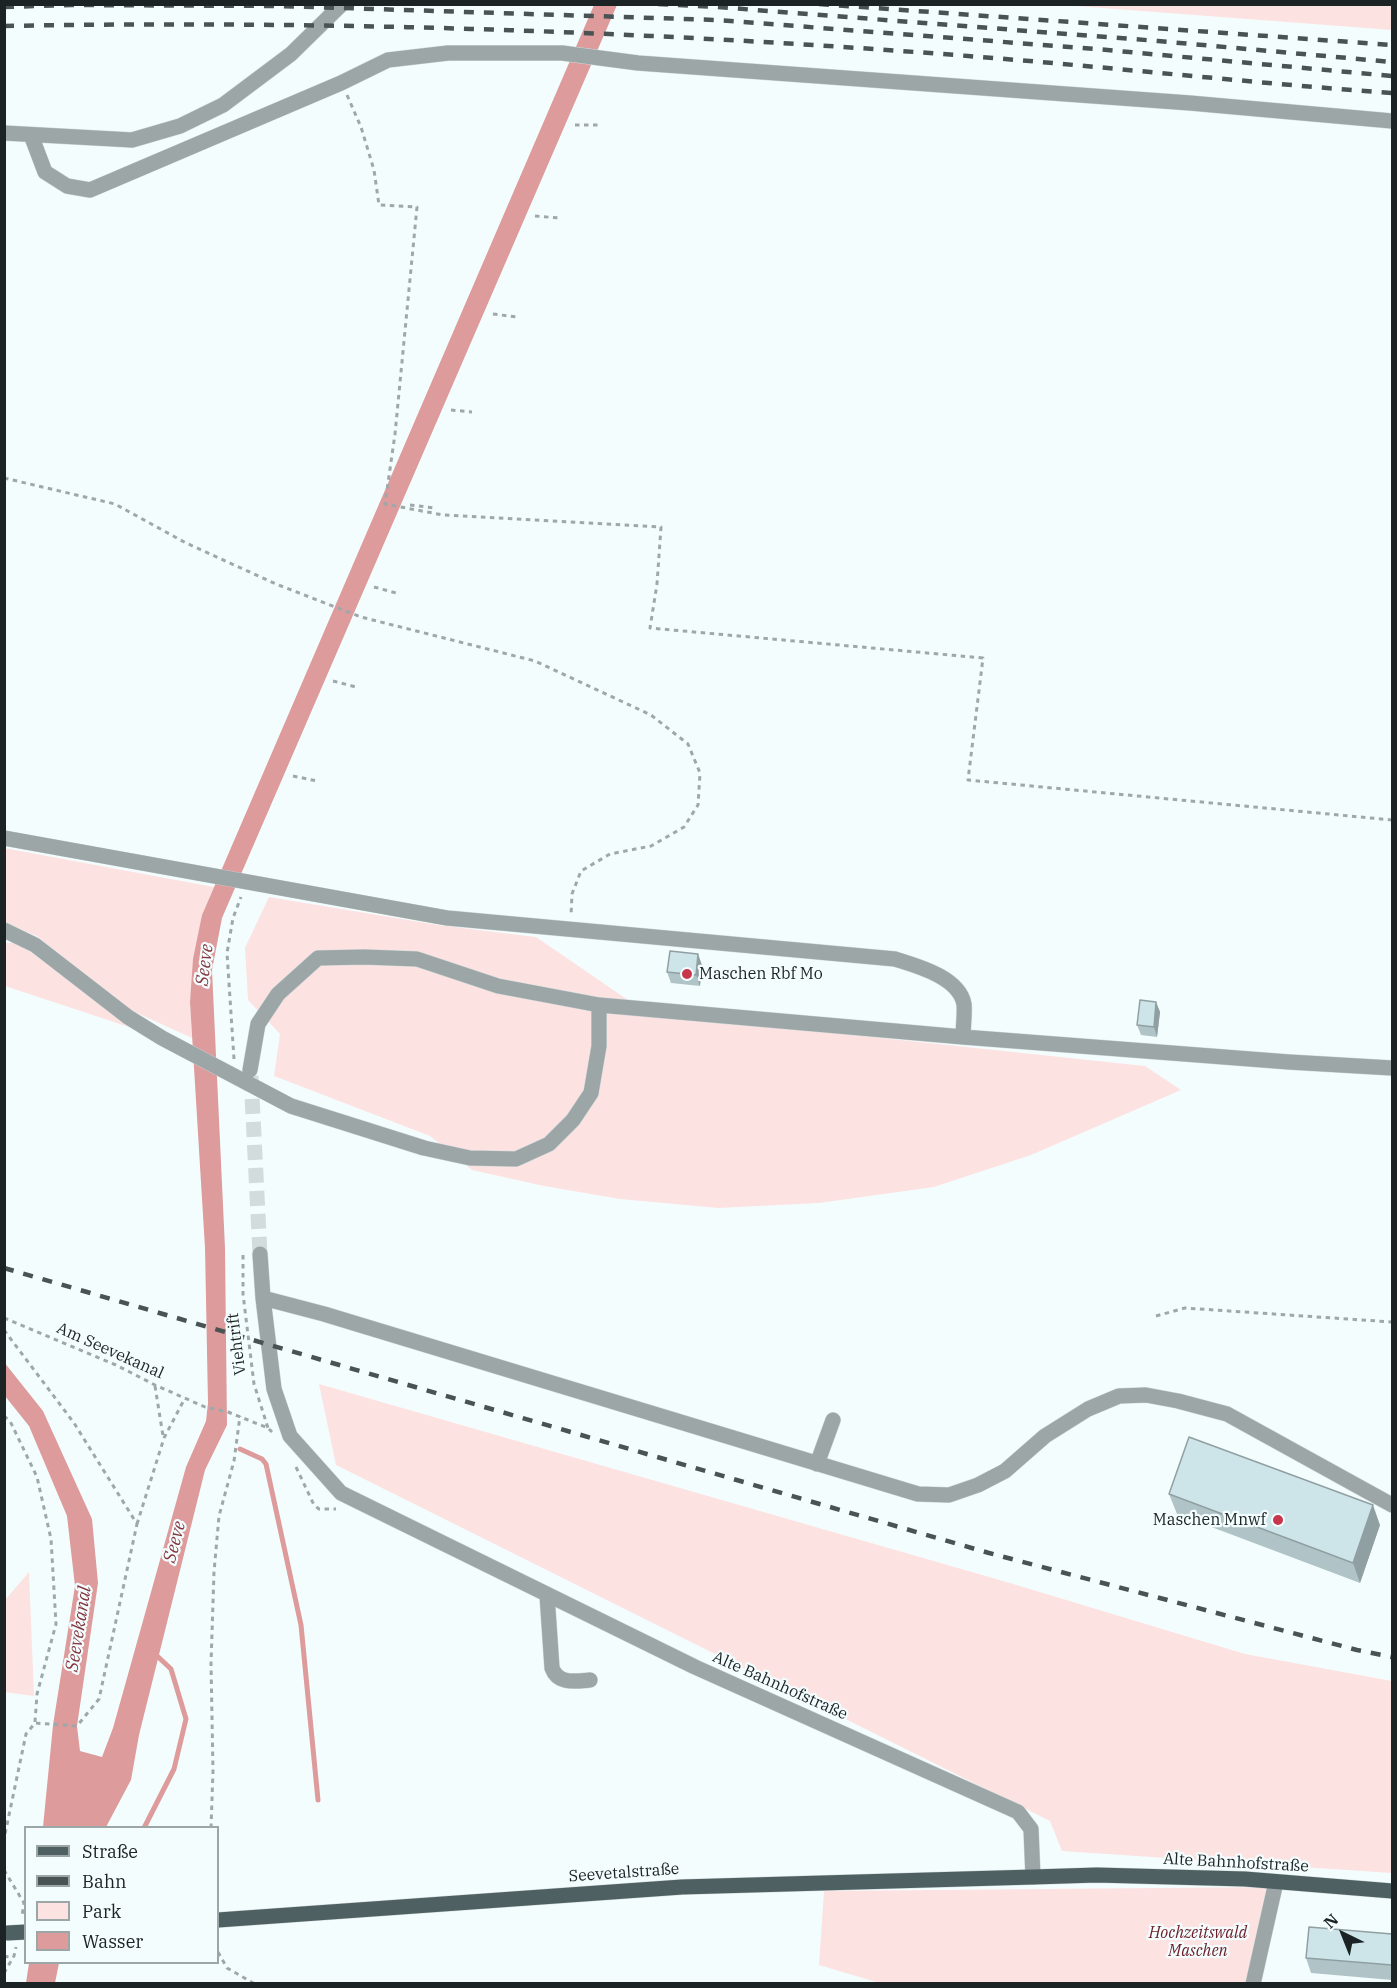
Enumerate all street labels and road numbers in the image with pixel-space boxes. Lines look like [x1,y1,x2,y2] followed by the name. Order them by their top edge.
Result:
[224,1312,250,1376] street label: Viehtrift
[53,1319,167,1383] street label: Am Seevekanal
[710,1648,850,1724] street label: Alte Bahnhofstraße
[1163,1850,1309,1876] street label: Alte Bahnhofstraße
[568,1860,680,1886] street label: Seevetalstraße

